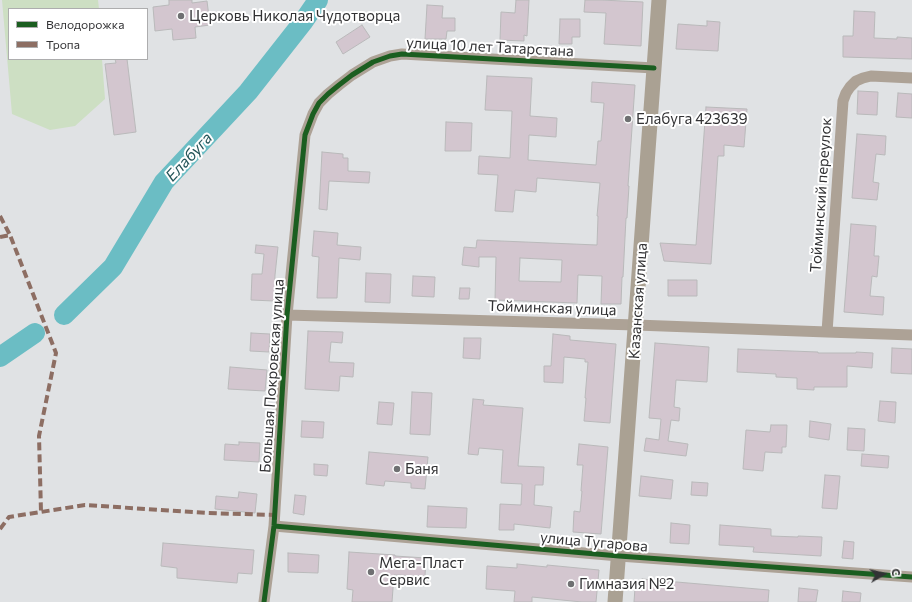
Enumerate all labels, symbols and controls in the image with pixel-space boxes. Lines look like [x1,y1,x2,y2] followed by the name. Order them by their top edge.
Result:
[189,7,400,25] place label: Церковь Николая Чудотворца
[8,8,148,60] legend
[176,11,186,21] marker: Церковь Николая Чудотворца
[46,17,124,31] text: Велодорожка
[406,34,574,60] street label: улица 10 лет Татарстана
[46,37,80,51] text: Тропа
[636,110,748,128] place label: Елабуга 423639
[623,114,633,124] marker: Елабуга 423639
[807,117,835,273] street label: Тойминский переулок
[162,129,216,185] water label: Елабуга
[625,242,651,360] street label: Казанская улица
[256,278,288,474] street label: Большая Покровская улица
[487,297,617,319] street label: Тойминская улица
[405,460,439,478] place label: Баня
[392,464,402,474] marker: Баня
[539,528,649,556] street label: улица Тугарова
[379,554,464,589] place label: Мега-Пласт Сервис
[864,554,904,594] north arrow
[366,567,376,577] marker: Мега-Пласт Сервис
[889,568,903,577] text: С
[579,575,674,593] place label: Гимназия №2
[566,579,576,589] marker: Гимназия №2

